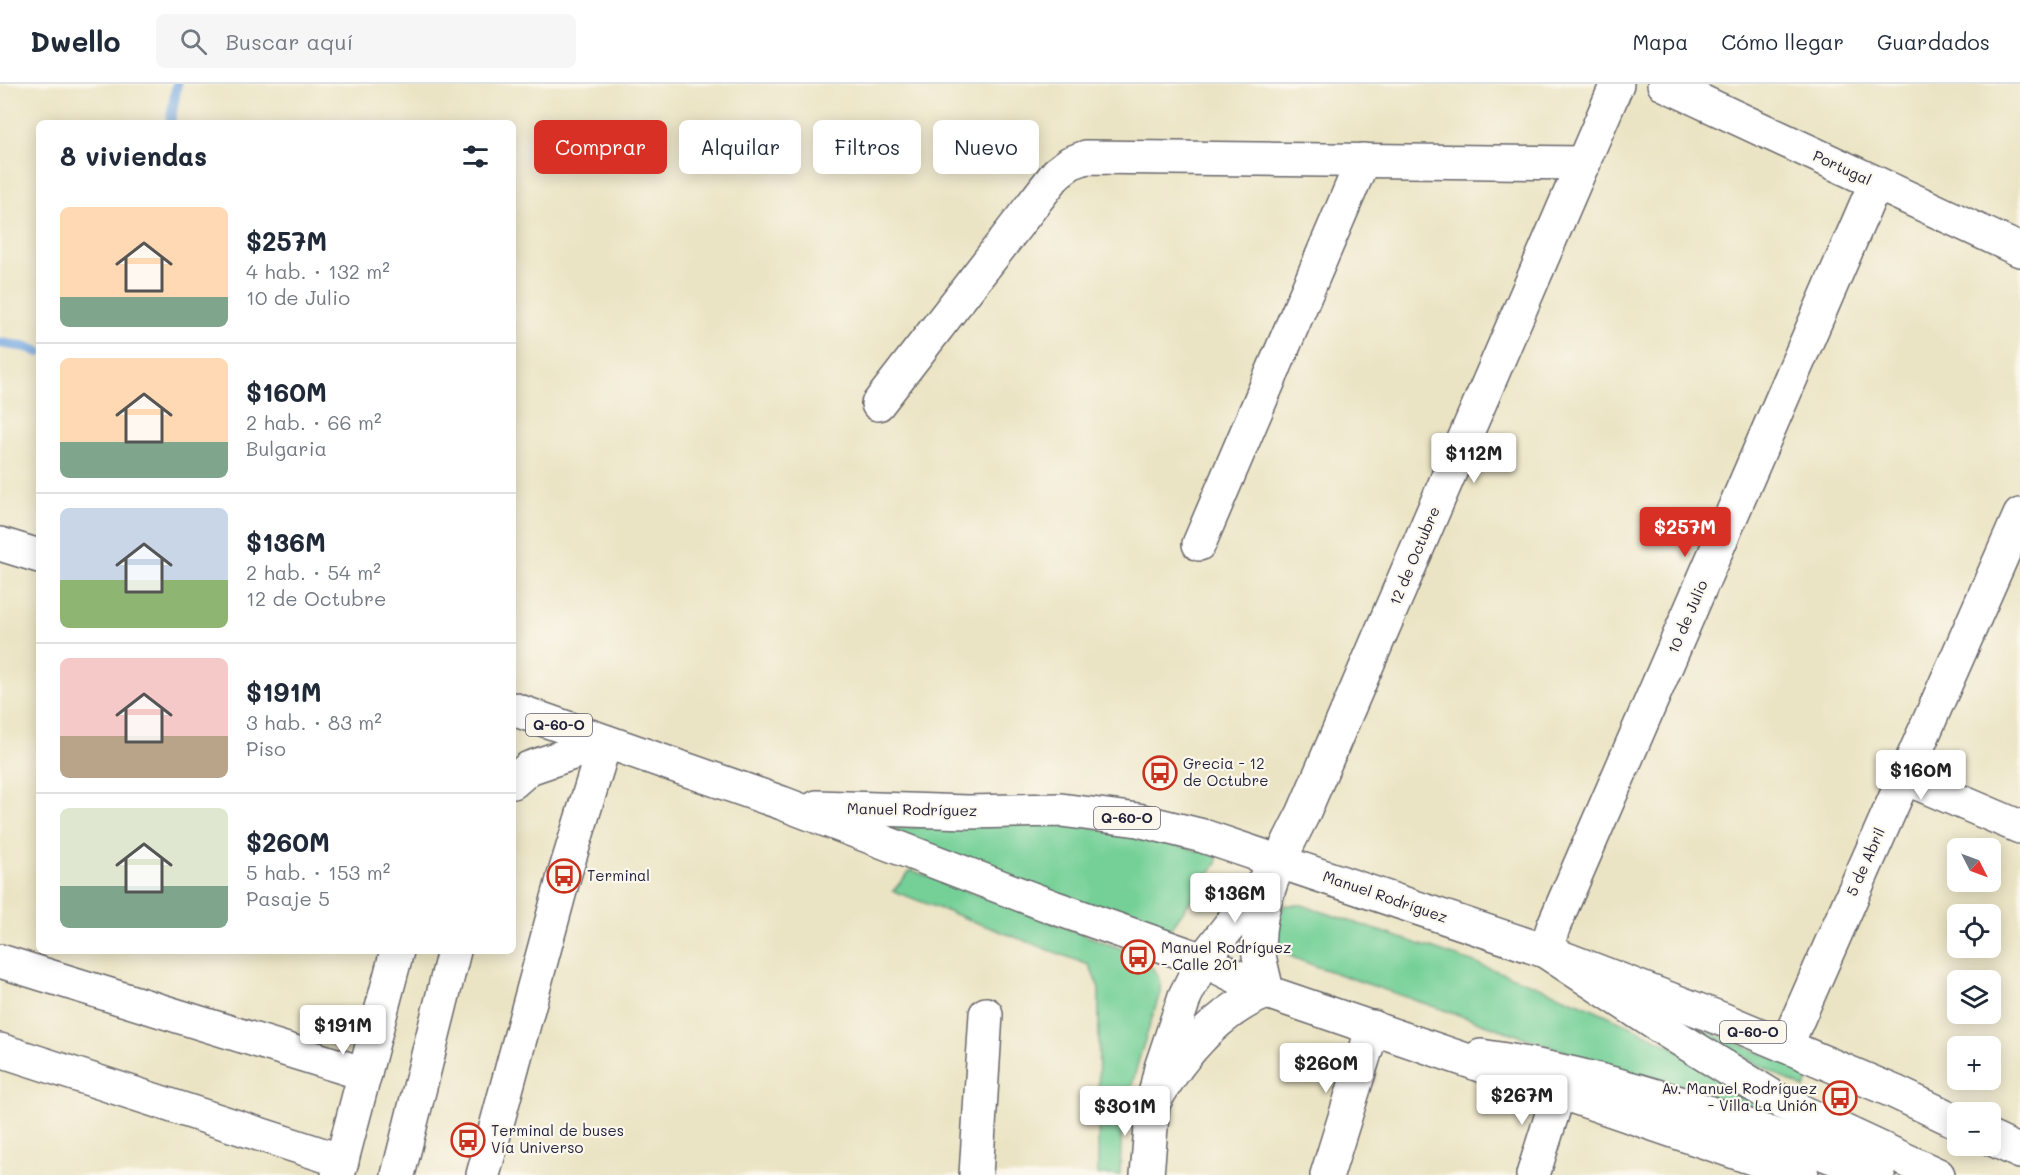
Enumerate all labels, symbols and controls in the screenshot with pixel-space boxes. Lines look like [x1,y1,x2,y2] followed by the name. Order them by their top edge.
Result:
[156,14,576,68] search box
[30,23,120,59] text: Dwello
[177,25,210,58] icon: search
[225,27,353,56] text: Buscar aquí
[1632,28,1688,55] text: Mapa
[1721,28,1844,55] text: Cómo llegar
[1877,28,1990,55] text: Guardados
[534,120,667,174] chip: Comprar
[679,120,801,174] chip: Alquilar
[813,120,921,174] chip: Filtros
[933,120,1039,174] chip: Nuevo
[60,139,207,173] text: 8 viviendas
[459,140,492,173] icon: filters
[1810,145,1875,189] street label: Portugal
[246,224,327,258] text: $257M
[108,231,180,303] icon: home
[246,258,390,284] text: 4 hab. · 132 m²
[246,284,350,310] text: 10 de Julio
[246,375,327,409] text: $160M
[108,382,180,454] icon: home
[246,409,382,435] text: 2 hab. · 66 m²
[1432,433,1516,484] pin: $112M
[246,435,327,461] text: Bulgaria
[1445,439,1503,465] text: $112M
[1384,503,1444,608] street label: 12 de Octubre
[1643,507,1727,558] pin: $257M
[1654,513,1716,539] text: $257M
[246,525,326,559] text: $136M
[108,532,180,604] icon: home
[246,559,381,585] text: 2 hab. · 54 m²
[1663,577,1712,656] street label: 10 de Julio
[246,585,386,611] text: 12 de Octubre
[246,675,322,709] text: $191M
[108,682,180,754] icon: home
[246,709,382,735] text: 3 hab. · 83 m²
[526,714,592,736] road number: Q-60-O
[246,735,286,761] text: Piso
[1879,750,1963,801] pin: $160M
[1183,753,1268,790] place label: Grecia - 12 de Octubre
[1142,755,1178,791] bus stop icon: Grecia - 12 de Octubre
[1890,756,1952,782] text: $160M
[847,798,977,820] street label: Manuel Rodríguez
[1094,807,1160,829] road number: Q-60-O
[1841,824,1889,899] street label: 5 de Abril
[246,825,330,859] text: $260M
[108,832,180,904] icon: home
[1947,838,2001,892] north arrow
[1947,838,2001,1156] map controls
[546,858,582,894] bus stop icon: Terminal
[246,859,390,885] text: 5 hab. · 153 m²
[587,865,650,885] place label: Terminal
[1320,865,1450,927] street label: Manuel Rodríguez
[1193,873,1277,924] pin: $136M
[1204,879,1266,905] text: $136M
[246,885,330,911] text: Pasaje 5
[1947,904,2001,958] button: locate
[1161,937,1291,974] place label: Manuel Rodríguez - Calle 201
[1120,939,1156,975] bus stop icon: Manuel Rodríguez - Calle 201
[1947,970,2001,1024] button: layers
[301,1005,385,1056] pin: $191M
[314,1011,372,1037] text: $191M
[1720,1021,1786,1043] road number: Q-60-O
[1947,1036,2001,1090] button: +
[1284,1043,1368,1094] pin: $260M
[1294,1049,1358,1075] text: $260M
[1480,1075,1564,1126] pin: $267M
[1661,1078,1817,1115] place label: Av. Manuel Rodríguez - Villa La Unión
[1822,1080,1858,1116] bus stop icon: Av. Manuel Rodríguez - Villa La Unión
[1491,1081,1553,1107] text: $267M
[1083,1086,1167,1137] pin: $301M
[1094,1092,1156,1118] text: $301M
[1947,1102,2001,1156] button: −
[491,1120,624,1157] place label: Terminal de buses Vía Universo
[450,1122,486,1158] bus stop icon: Terminal de buses Vía Universo

